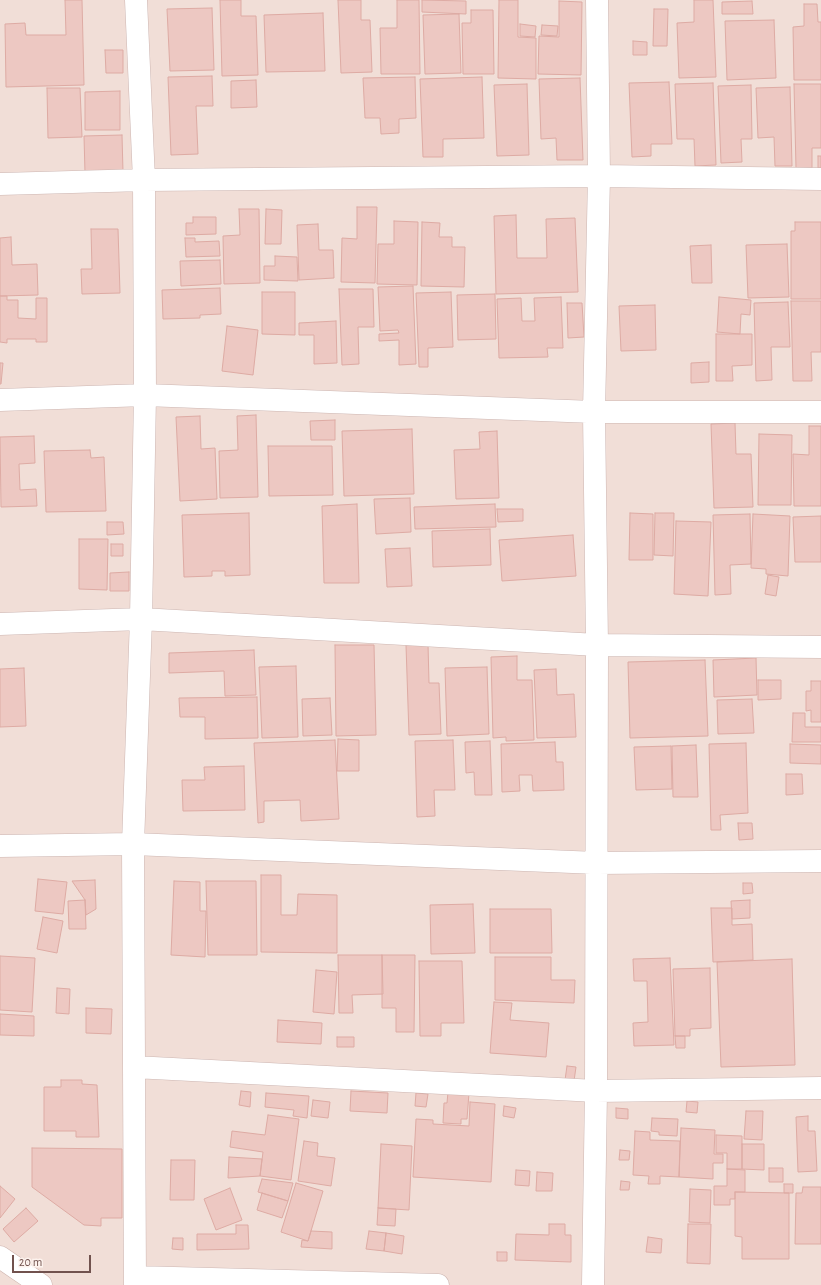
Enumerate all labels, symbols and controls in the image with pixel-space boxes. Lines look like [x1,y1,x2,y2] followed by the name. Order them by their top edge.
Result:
[14,1247,93,1273] scale bar
[19,1256,42,1268] text: 20 m

